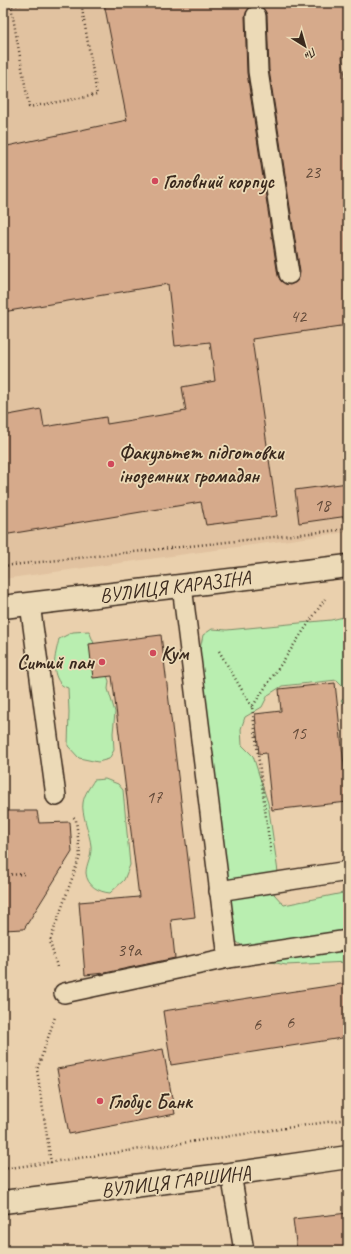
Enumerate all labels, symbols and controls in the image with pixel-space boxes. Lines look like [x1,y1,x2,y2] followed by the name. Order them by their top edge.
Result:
[285,26,325,66] north arrow
[301,45,320,64] text: Пн
[304,161,322,183] house number: 23
[163,169,276,195] place label: Головний корпус
[150,176,160,186] marker: Головний корпус
[290,305,308,327] house number: 42
[119,440,286,489] place label: Факультет підготовки іноземних громадян
[106,459,116,469] marker: Факультет підготовки іноземних громадян
[314,494,332,516] house number: 18
[98,565,253,608] street label: ВУЛИЦЯ КАРАЗІНА
[161,641,189,666] place label: Кум
[148,648,158,658] marker: Кум
[17,650,95,675] place label: Ситий пан
[97,657,107,667] marker: Ситий пан
[290,722,307,744] house number: 15
[146,786,163,808] house number: 17
[117,939,142,961] house number: 39а
[286,1011,295,1033] house number: 6
[253,1013,262,1035] house number: 6
[108,1089,194,1115] place label: Глобус Банк
[95,1096,105,1106] marker: Глобус Банк
[100,1160,253,1203] street label: ВУЛИЦЯ ГАРШИНА

